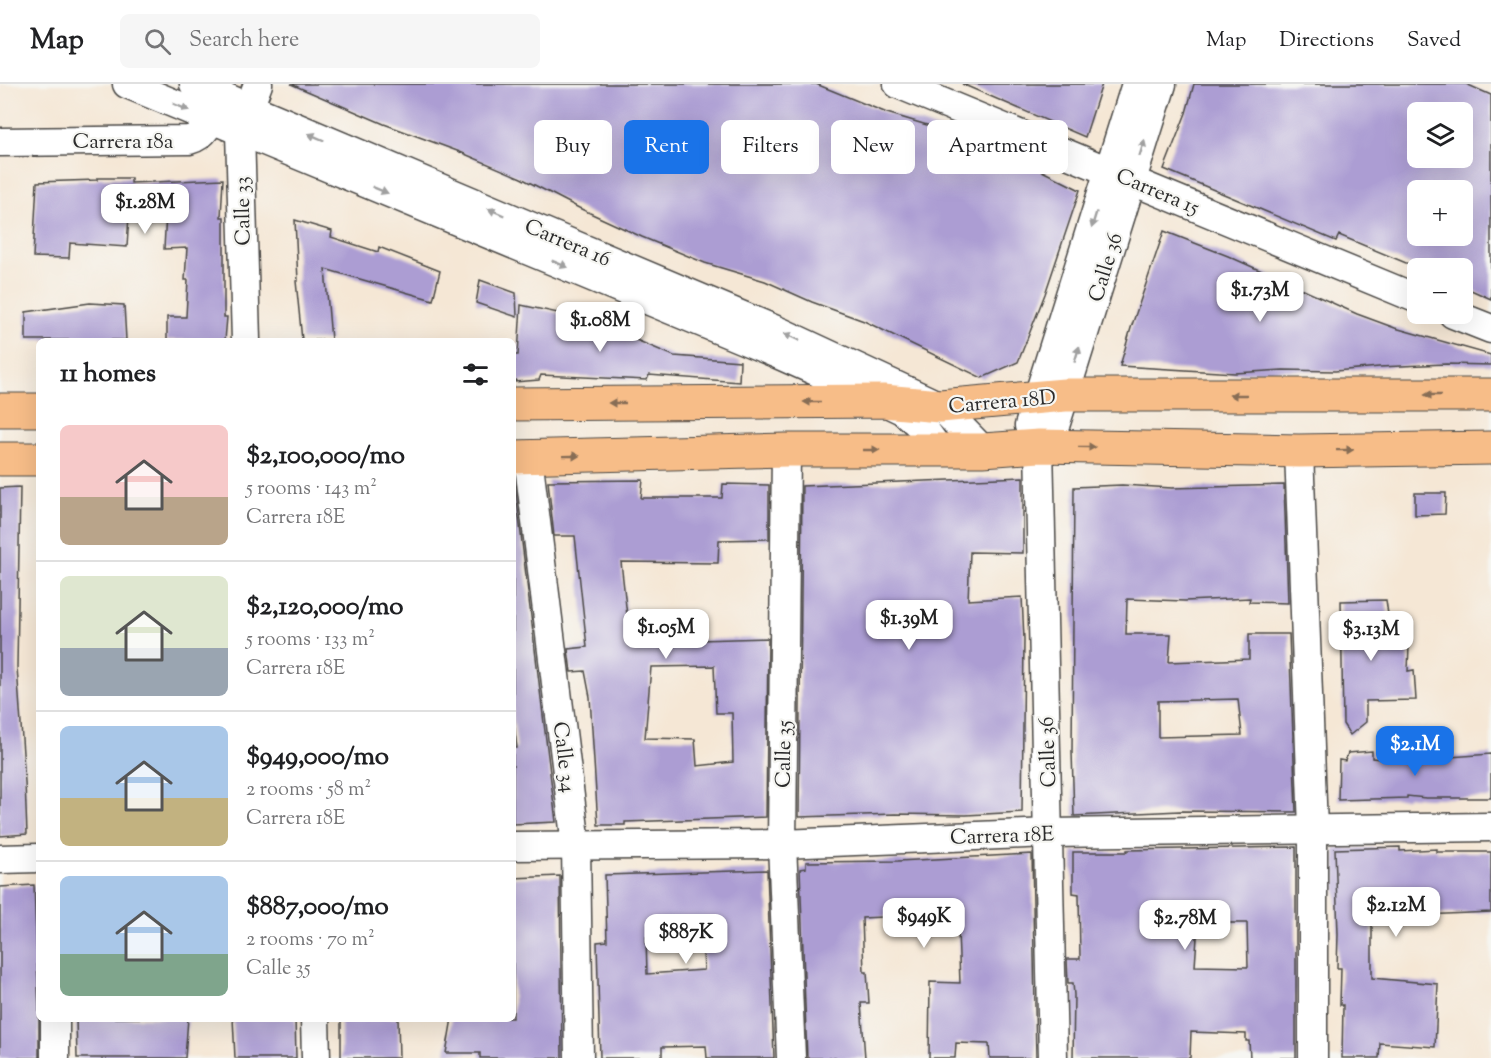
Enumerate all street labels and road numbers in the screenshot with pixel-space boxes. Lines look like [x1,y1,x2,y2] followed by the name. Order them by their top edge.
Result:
[73,128,174,158] street label: Carrera 18a
[1111,162,1204,224] street label: Carrera 15
[228,176,260,246] street label: Calle 33
[519,212,615,275] street label: Carrera 16
[1082,229,1132,306] street label: Calle 36
[947,383,1057,423] street label: Carrera 18D
[1033,716,1065,788] street label: Calle 36
[544,720,582,794] street label: Calle 34
[769,720,801,788] street label: Calle 35
[950,820,1055,854] street label: Carrera 18E

